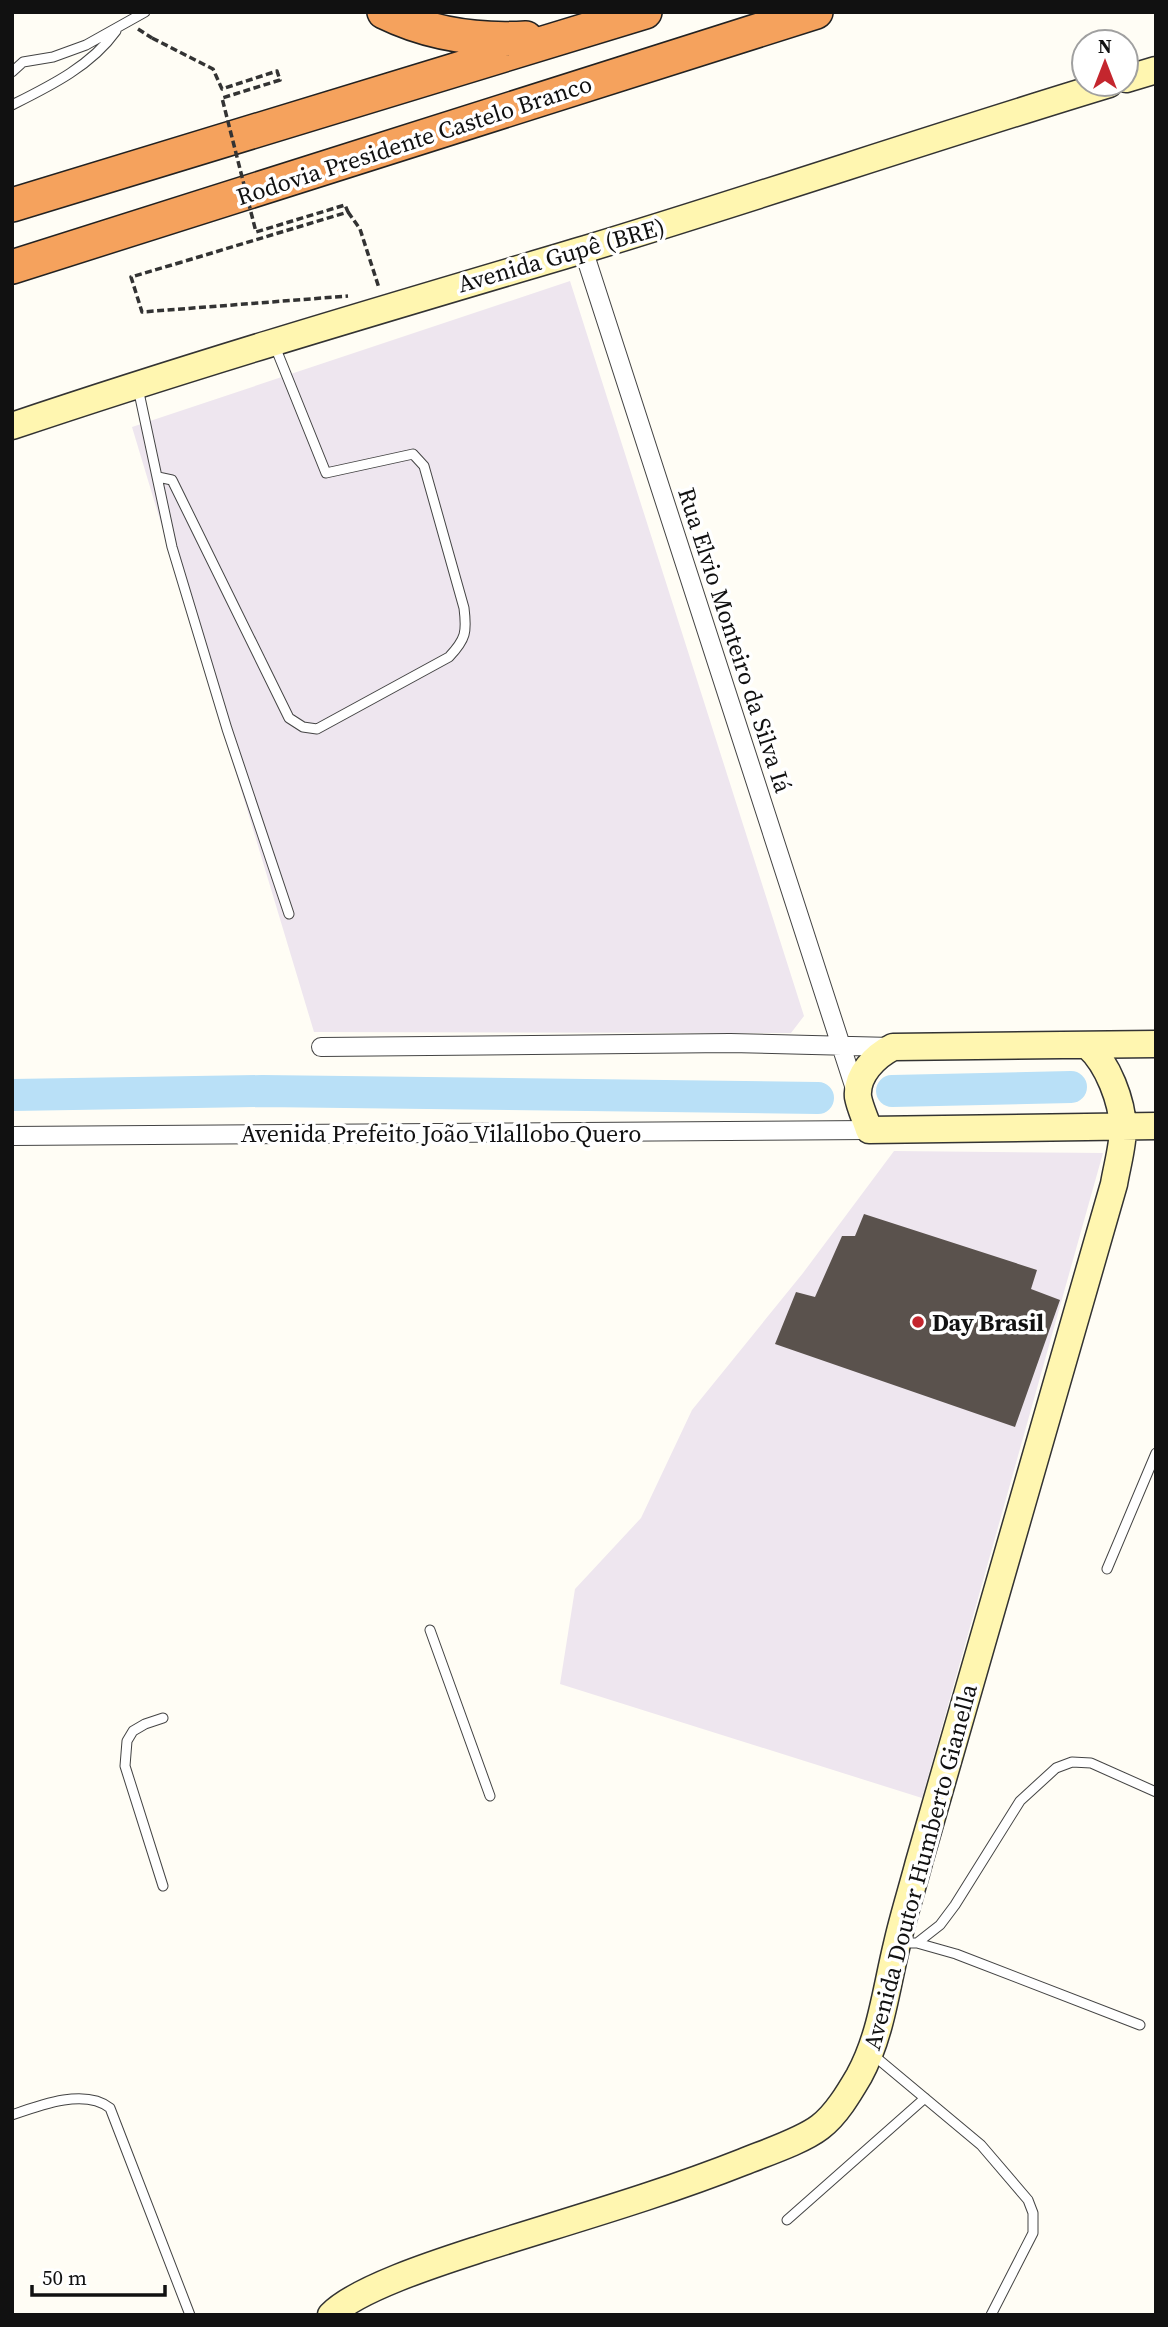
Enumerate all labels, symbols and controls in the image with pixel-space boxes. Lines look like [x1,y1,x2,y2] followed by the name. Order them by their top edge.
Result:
[1070,28,1140,98] north arrow
[1098,33,1112,59] text: N
[232,67,596,213] street label: Rodovia Presidente Castelo Branco
[454,210,668,300] street label: Avenida Gupê (BRE)
[670,483,800,798] street label: Rua Elvio Monteiro da Silva Iá
[241,1117,641,1150] street label: Avenida Prefeito João Vilallobo Quero
[932,1306,1044,1339] place label: Day Brasil
[910,1314,926,1330] marker: Day Brasil
[855,1680,985,2054] street label: Avenida Doutor Humberto Gianella
[32,2254,164,2298] scale bar
[42,2263,87,2292] text: 50 m

